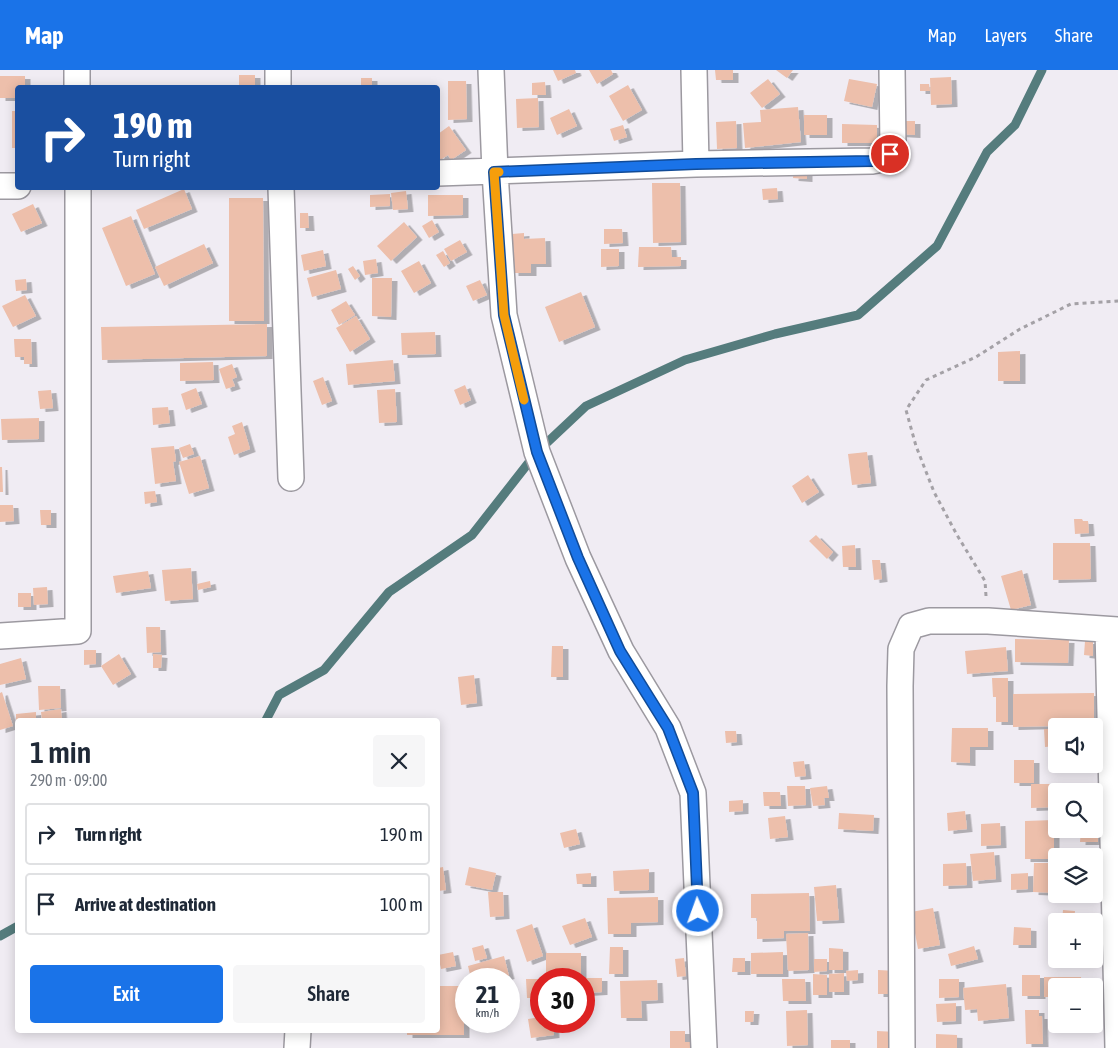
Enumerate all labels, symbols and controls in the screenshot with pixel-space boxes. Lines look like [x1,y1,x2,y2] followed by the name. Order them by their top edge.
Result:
[25,22,64,49] text: Map
[927,25,956,46] text: Map
[984,25,1027,46] text: Layers
[1055,25,1093,46] text: Share
[30,105,95,170] icon: right
[113,105,192,145] text: 190 m
[869,133,911,175] pin
[876,140,904,168] icon: arrive
[113,146,190,172] text: Turn right
[1048,718,1103,1033] map controls
[1048,718,1103,773] button: sound
[30,735,91,769] text: 1 min
[373,735,425,787] button: close
[30,771,107,789] text: 290 m · 09:00
[1048,783,1103,838] button: search
[32,820,60,848] icon: right
[75,823,142,845] text: Turn right
[380,823,423,845] text: 190 m
[1048,848,1103,903] button: layers
[671,884,723,936] position arrow
[32,890,60,918] icon: arrive
[75,893,216,915] text: Arrive at destination
[380,893,423,915] text: 100 m
[1048,913,1103,968] button: +
[30,965,223,1023] button: Exit
[233,965,425,1023] button: Share
[530,968,595,1033] speed limit sign: 30
[1048,978,1103,1033] button: −
[476,980,499,1008] text: 21
[476,1006,499,1020] text: km/h

